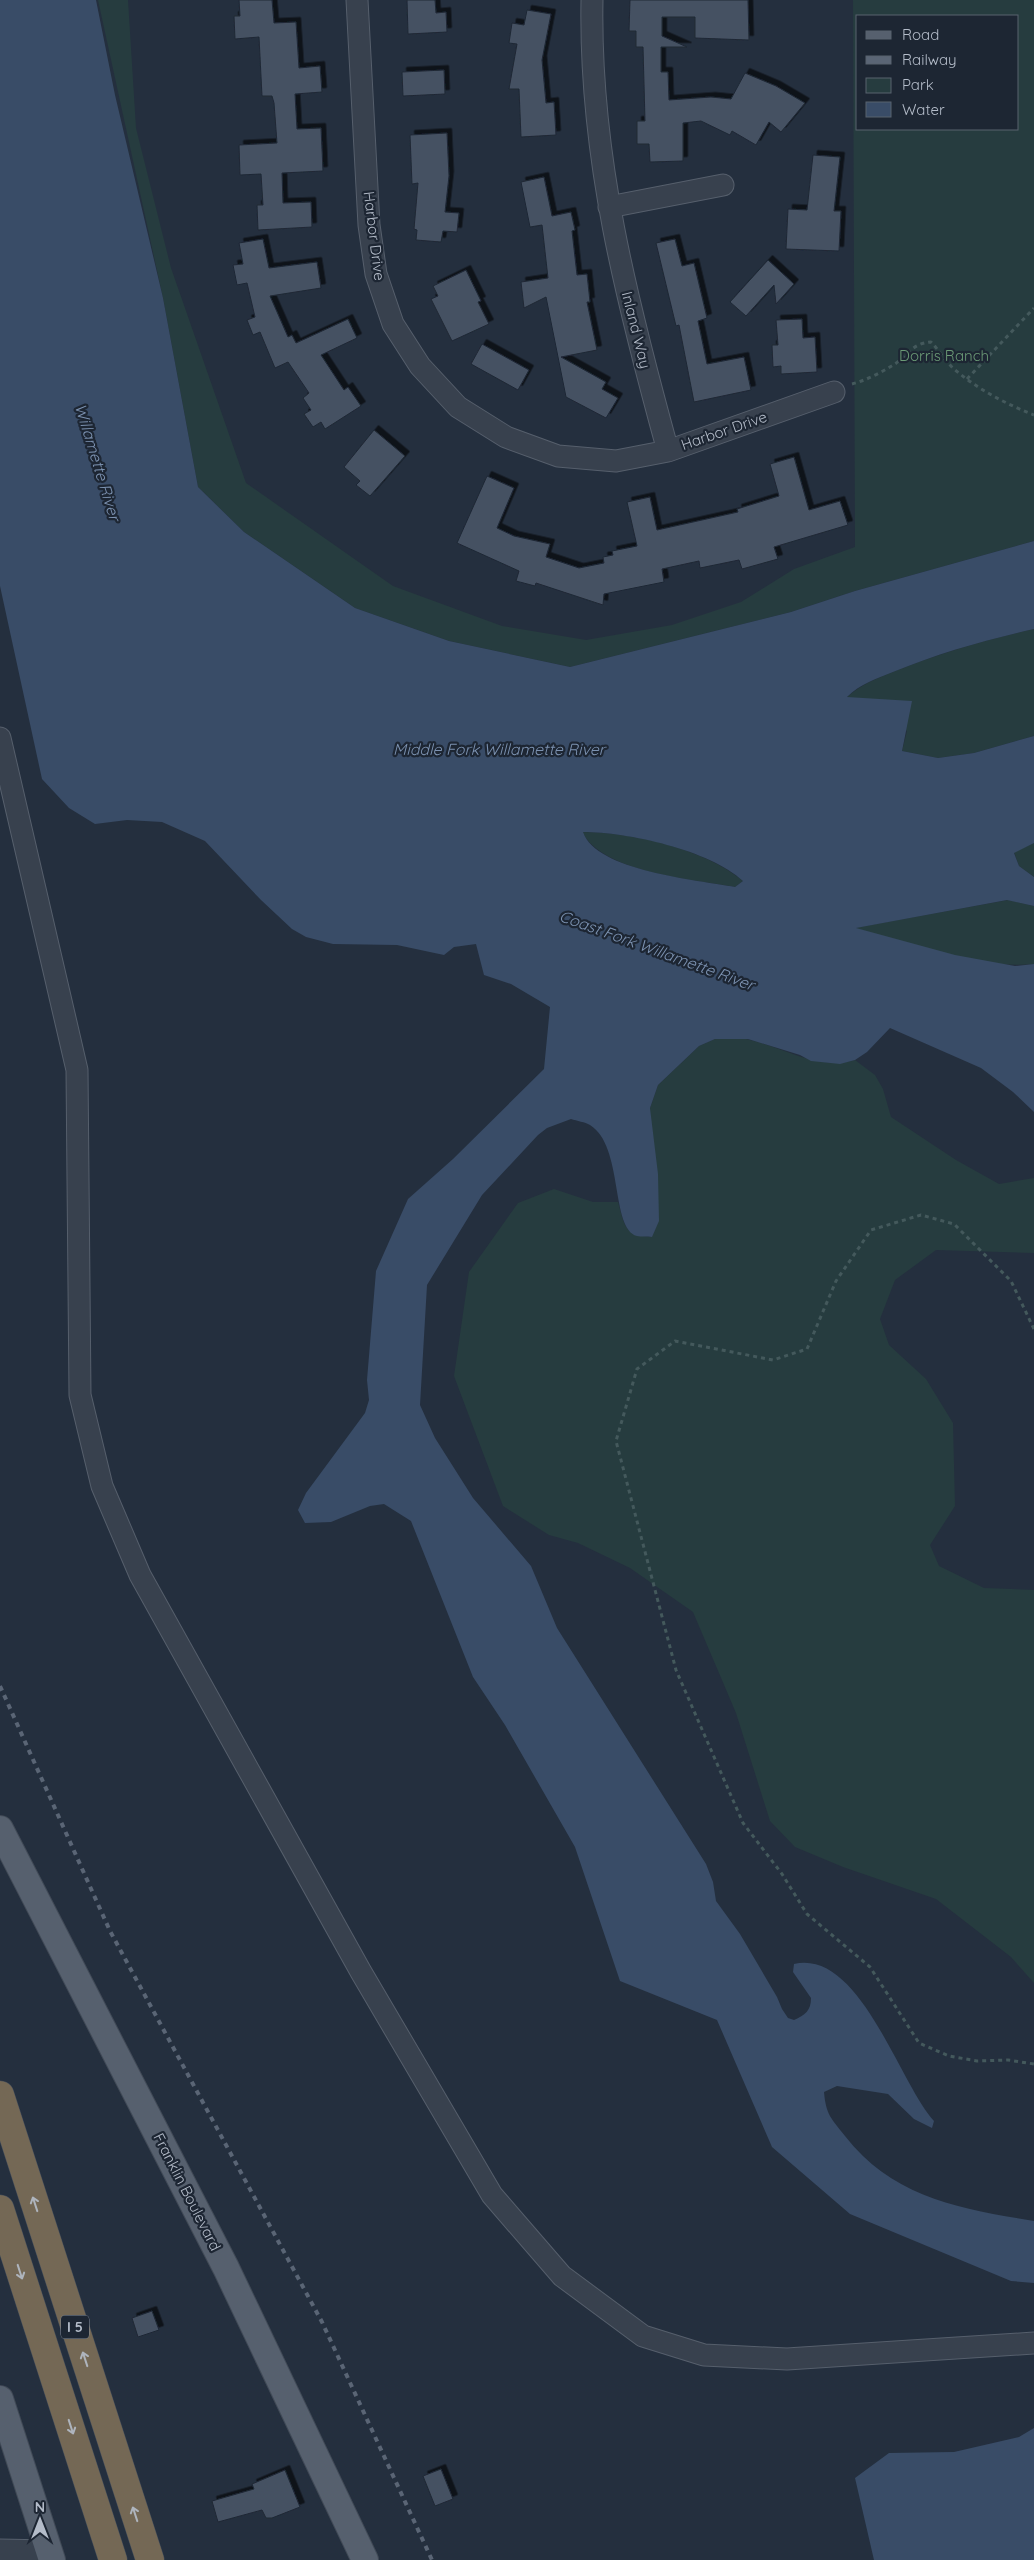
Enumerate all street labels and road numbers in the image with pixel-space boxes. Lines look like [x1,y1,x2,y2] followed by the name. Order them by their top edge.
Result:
[360,190,389,282] street label: Harbor Drive
[618,289,655,370] street label: Inland Way
[678,407,769,454] street label: Harbor Drive
[150,2130,225,2254] street label: Franklin Boulevard
[61,2316,89,2338] road number: I 5

